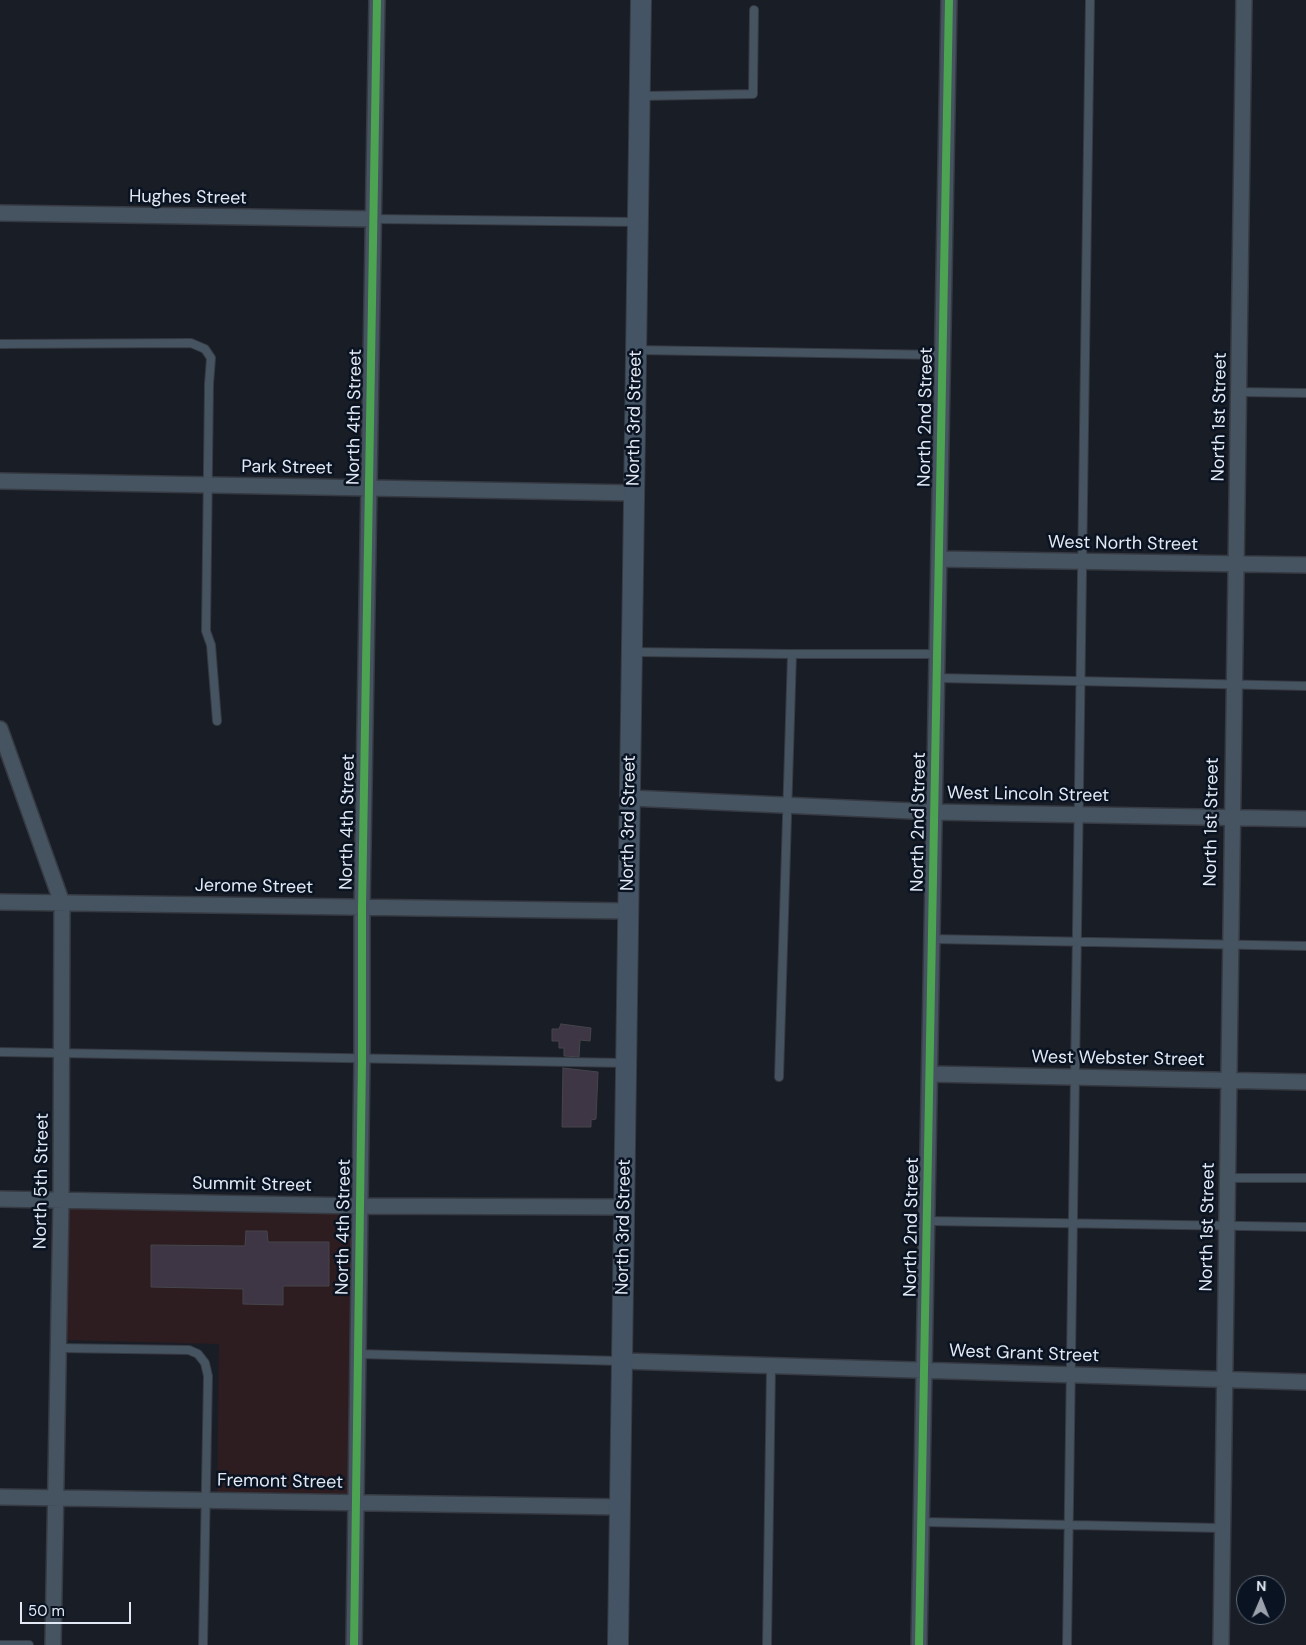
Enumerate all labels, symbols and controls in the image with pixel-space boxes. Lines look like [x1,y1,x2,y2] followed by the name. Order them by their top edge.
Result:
[129,186,247,210] street label: Hughes Street
[914,347,938,487] street label: North 2nd Street
[343,349,367,485] street label: North 4th Street
[623,350,647,486] street label: North 3rd Street
[1208,352,1232,482] street label: North 1st Street
[241,456,333,480] street label: Park Street
[1048,532,1198,556] street label: West North Street
[907,752,931,892] street label: North 2nd Street
[336,754,360,890] street label: North 4th Street
[617,755,641,891] street label: North 3rd Street
[1200,757,1224,887] street label: North 1st Street
[947,783,1109,807] street label: West Lincoln Street
[195,875,313,899] street label: Jerome Street
[1031,1047,1205,1071] street label: West Webster Street
[30,1113,54,1249] street label: North 5th Street
[900,1157,924,1297] street label: North 2nd Street
[332,1159,356,1295] street label: North 4th Street
[612,1159,636,1295] street label: North 3rd Street
[1196,1162,1220,1292] street label: North 1st Street
[192,1173,312,1197] street label: Summit Street
[948,1341,1100,1367] street label: West Grant Street
[217,1470,343,1494] street label: Fremont Street
[1236,1575,1286,1625] north arrow
[1256,1577,1267,1595] text: N
[22,1592,134,1624] scale bar
[28,1601,65,1621] text: 50 m

